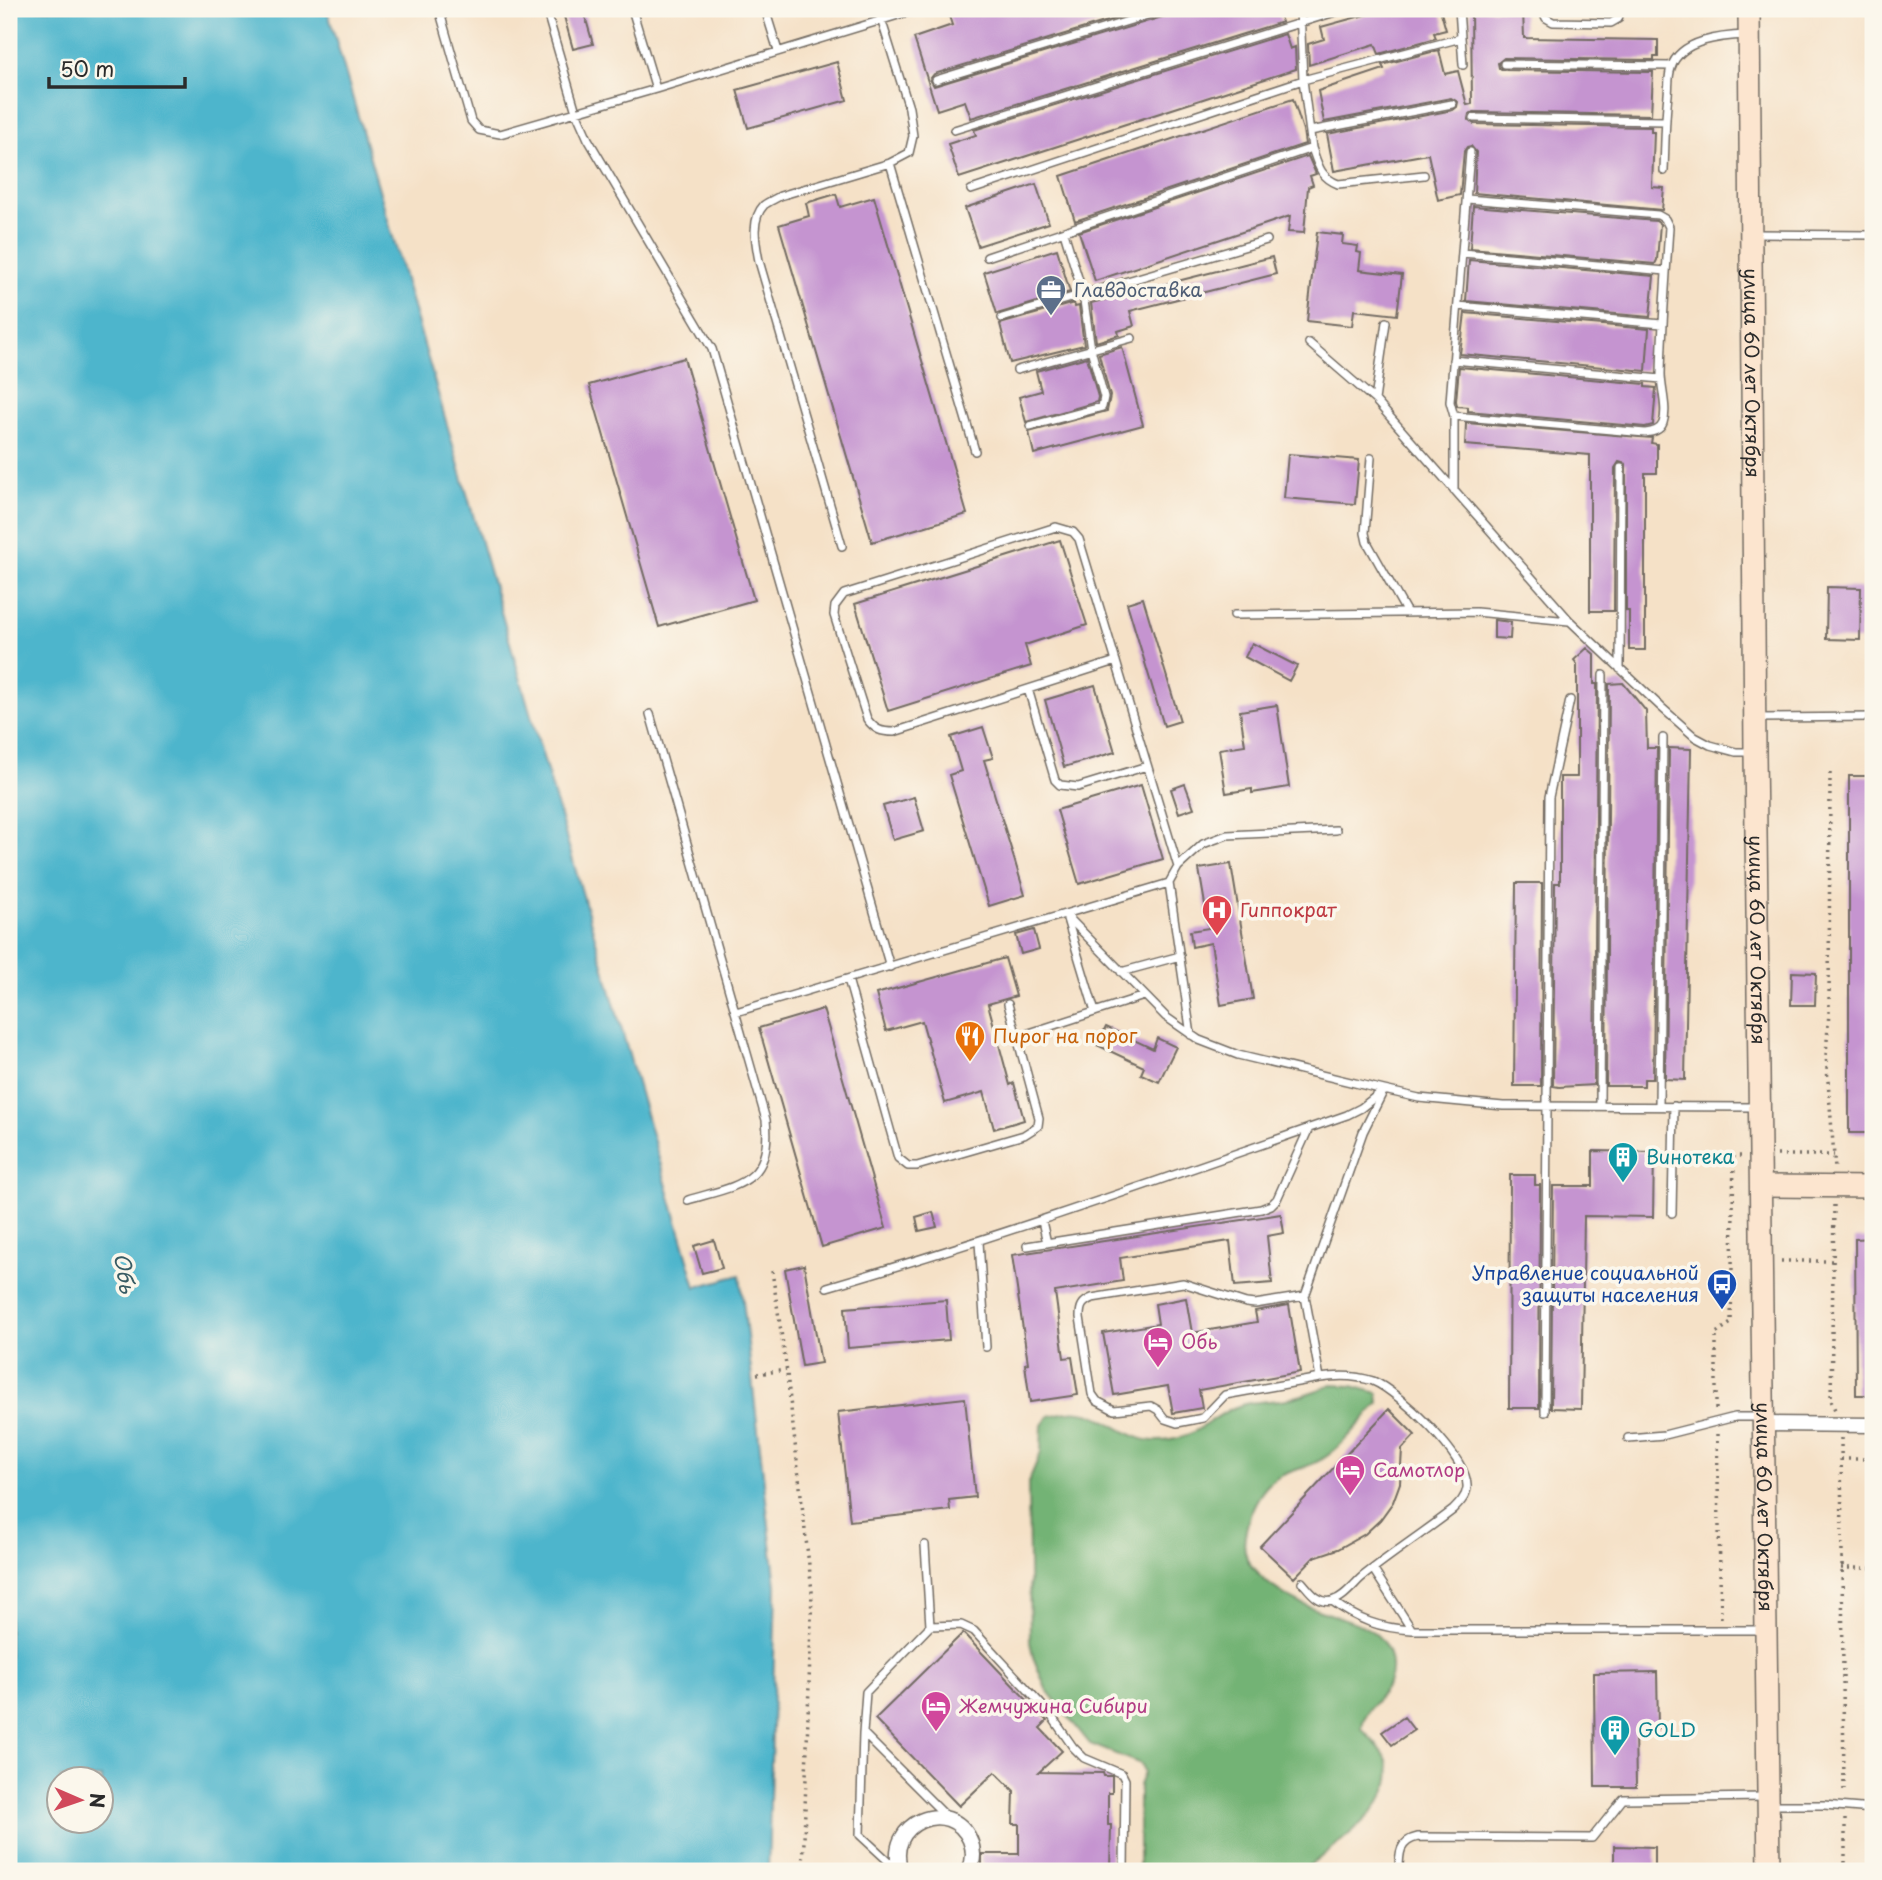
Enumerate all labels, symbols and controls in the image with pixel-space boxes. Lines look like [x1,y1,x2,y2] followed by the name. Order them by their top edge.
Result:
[49,46,186,90] scale bar
[60,52,114,84] text: 50 m
[1738,268,1768,478] street label: улица 60 лет Октября
[1034,273,1068,317] office icon: Главдоставка
[1074,275,1202,303] place label: Главдоставка
[1743,835,1774,1045] street label: улица 60 лет Октября
[1200,893,1234,937] hospital icon: Гиппократ
[1240,895,1337,923] place label: Гиппократ
[953,1019,987,1063] restaurant icon: Пирог на порог
[993,1021,1138,1049] place label: Пирог на порог
[1606,1140,1640,1184] building icon: Винотека
[1646,1142,1735,1170] place label: Винотека
[107,1250,145,1297] water label: Обь
[1472,1258,1699,1308] place label: Управление социальной защиты населения
[1705,1267,1739,1311] bus stop icon: Управление социальной защиты населения
[1141,1325,1175,1369] hotel icon: Обь
[1181,1327,1218,1355] place label: Обь
[1750,1402,1781,1612] street label: улица 60 лет Октября
[1333,1453,1367,1497] hotel icon: Самотлор
[1373,1455,1465,1483] place label: Самотлор
[919,1689,953,1733] hotel icon: Жемчужина Сибири
[959,1691,1148,1719] place label: Жемчужина Сибири
[1598,1713,1632,1757] building icon: GOLD
[1638,1715,1696,1743] place label: GOLD
[46,1764,116,1834] north arrow
[84,1793,112,1809] text: N

